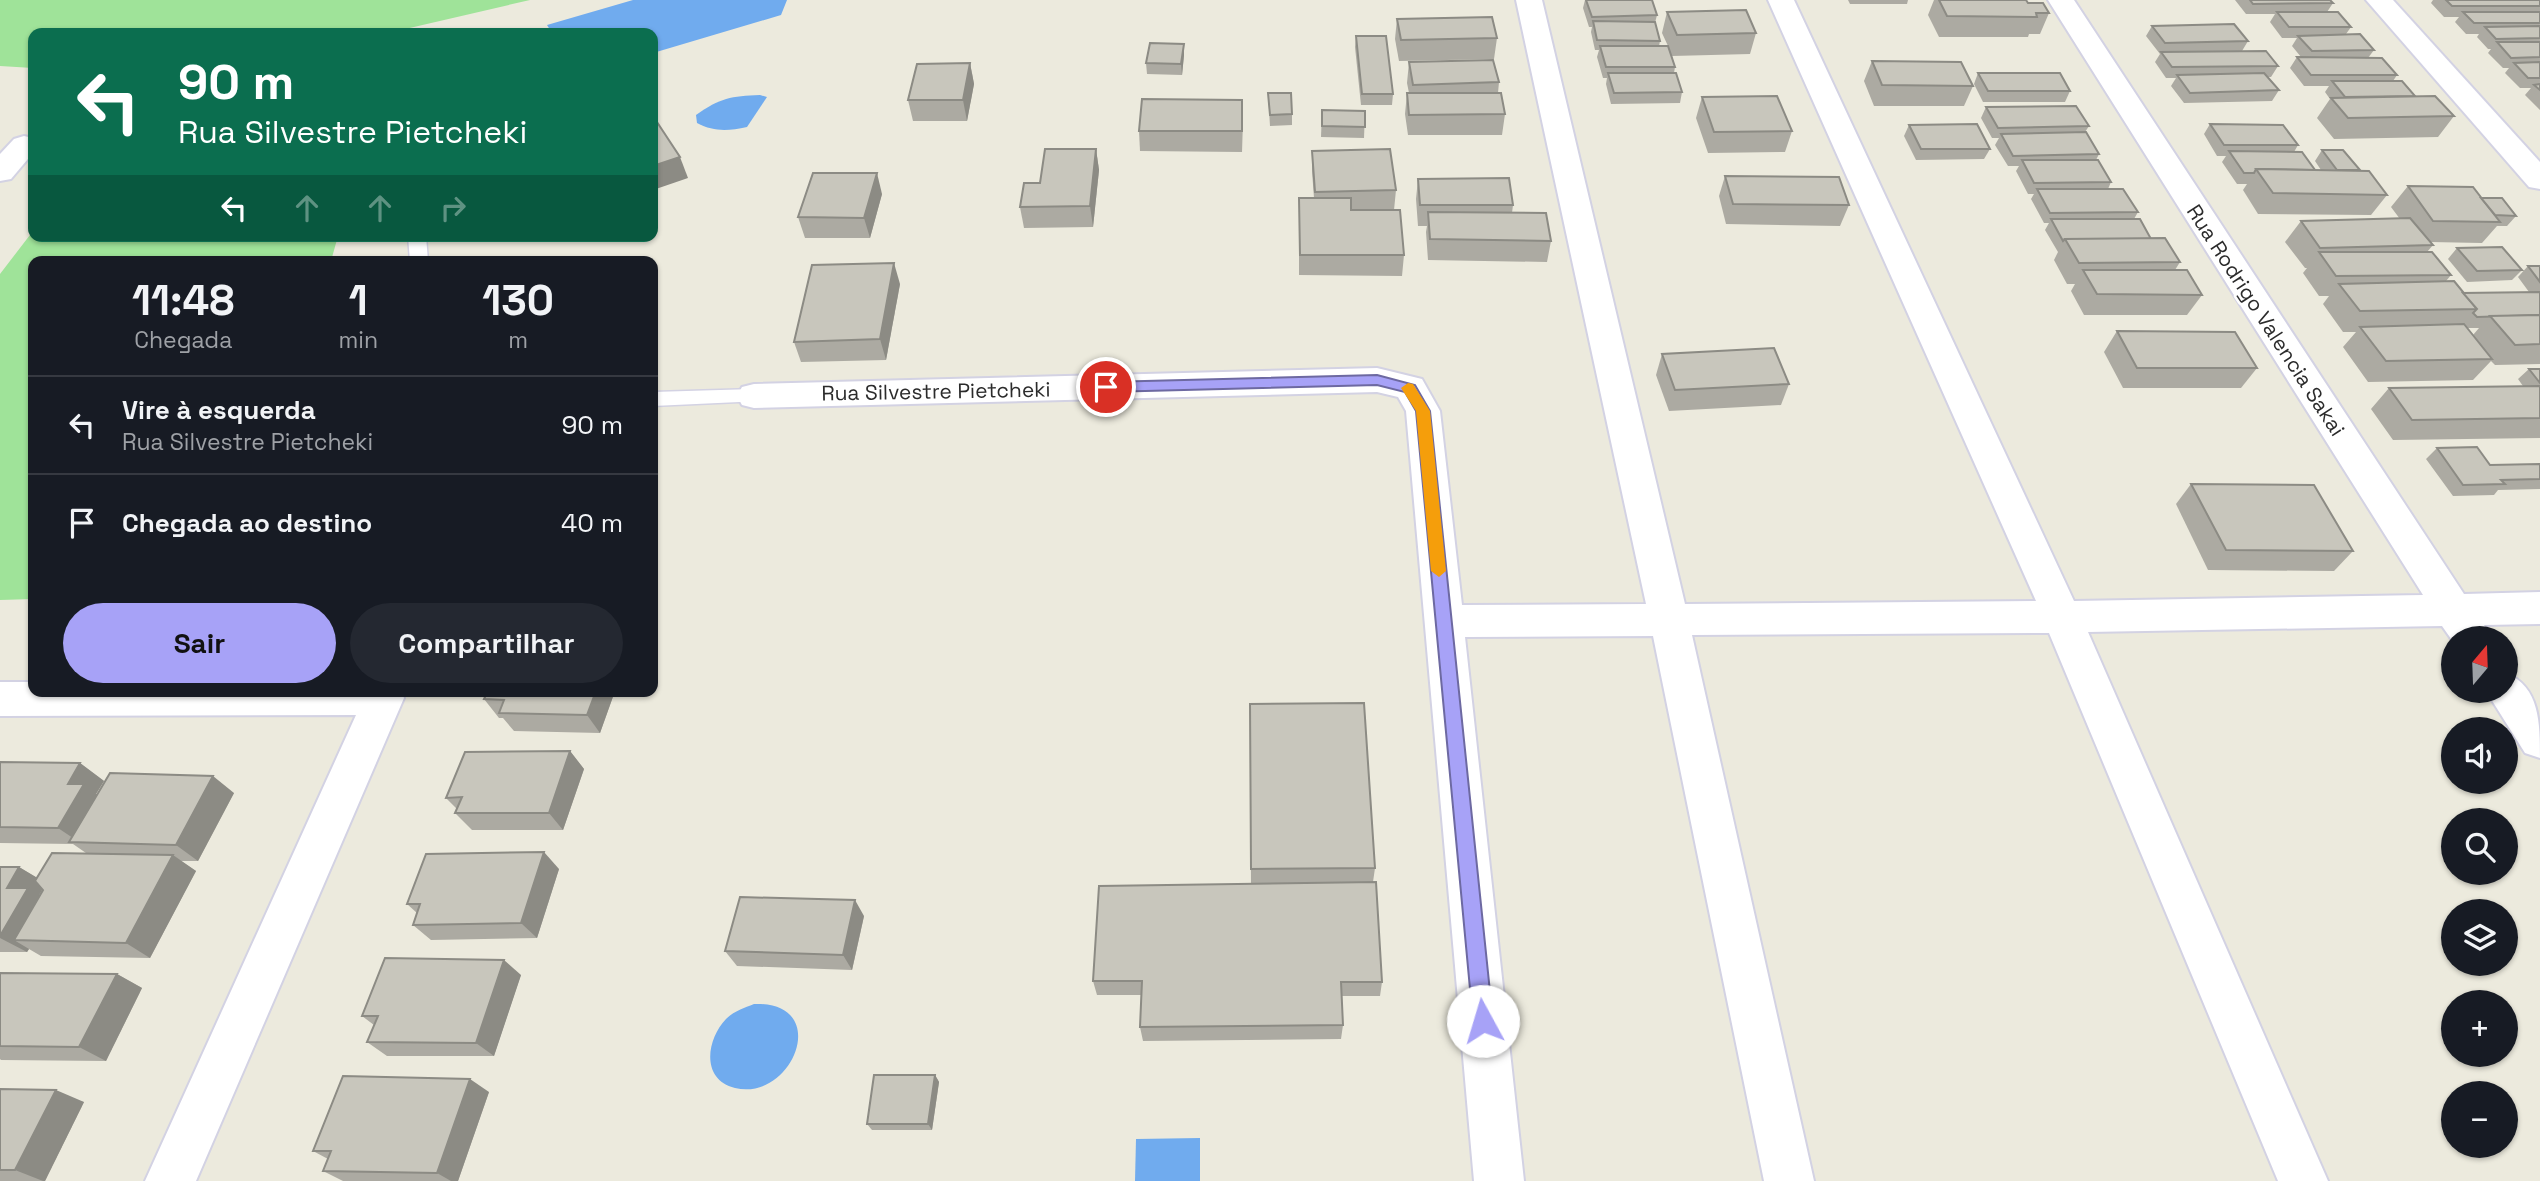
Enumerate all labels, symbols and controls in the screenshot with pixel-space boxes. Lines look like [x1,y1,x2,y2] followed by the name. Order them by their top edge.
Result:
[178,51,294,113] text: 90 m
[63,56,154,147] icon: left
[178,112,527,152] text: Rua Silvestre Pietcheki
[215,189,253,227] icon: left
[288,189,326,227] icon: ahead
[361,189,399,227] icon: ahead
[434,189,472,227] icon: right
[2181,199,2351,441] street label: Rua Rodrigo Valencia Sakai
[132,274,234,327] text: 11:48
[349,274,368,327] text: 1
[482,274,554,327] text: 130
[134,325,232,355] text: Chegada
[339,325,378,355] text: min
[508,325,528,355] text: m
[1076,357,1136,417] pin
[1087,368,1125,406] icon: arrive
[821,376,1051,406] street label: Rua Silvestre Pietcheki
[122,393,316,427] text: Vire à esquerda
[63,406,101,444] icon: left
[561,408,623,442] text: 90 m
[122,427,373,457] text: Rua Silvestre Pietcheki
[63,504,101,542] icon: arrive
[122,506,372,540] text: Chegada ao destino
[561,506,623,540] text: 40 m
[63,603,336,683] button: Sair
[350,603,623,683] button: Compartilhar
[2441,626,2518,704] north arrow
[2441,626,2518,1158] map controls
[2441,717,2518,794] button: sound
[2441,808,2518,885] button: search
[2441,899,2518,976] button: layers
[1446,984,1520,1058] position arrow
[2441,990,2518,1067] button: +
[2441,1081,2518,1158] button: −

